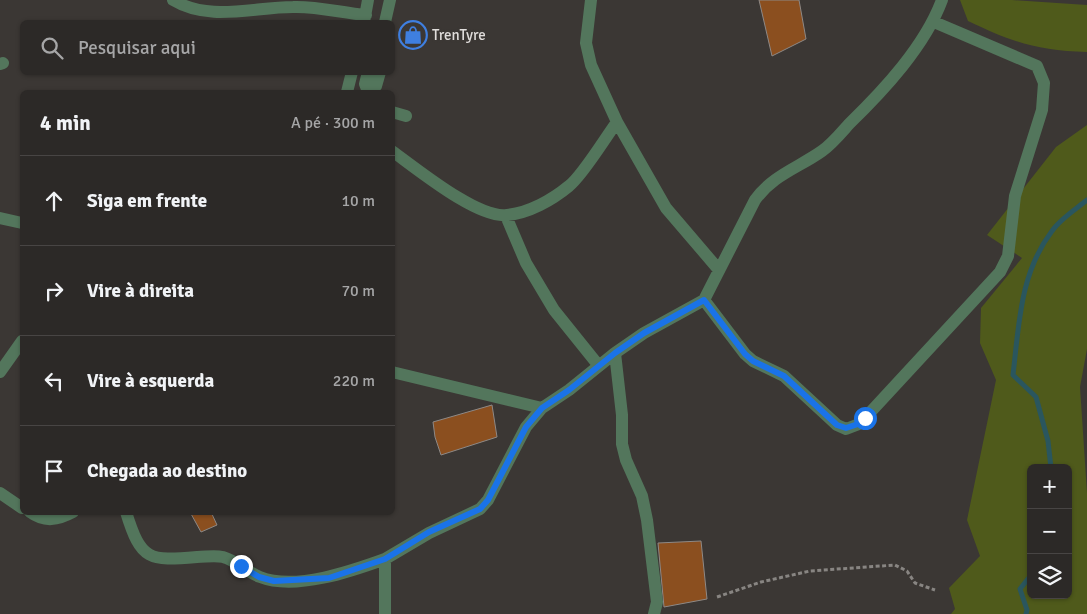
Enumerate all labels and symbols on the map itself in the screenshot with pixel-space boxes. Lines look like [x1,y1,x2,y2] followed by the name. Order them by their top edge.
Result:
[398,20,428,50] shop icon: TrenTyre
[432,26,486,44] place label: TrenTyre
[854,407,877,430] route start
[230,555,253,578] route end

